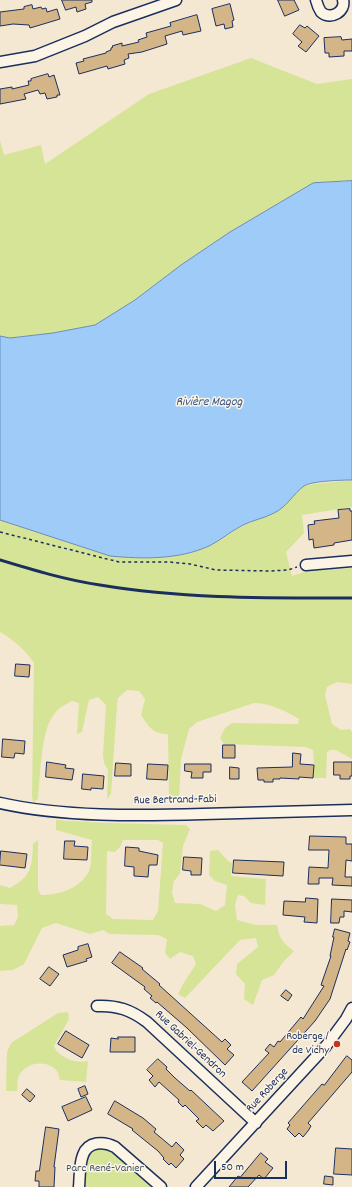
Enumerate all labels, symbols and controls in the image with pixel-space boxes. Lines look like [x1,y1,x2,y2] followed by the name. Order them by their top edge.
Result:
[176,395,242,411] water label: Rivière Magog
[134,793,216,809] street label: Rue Bertrand-Fabi
[151,1008,229,1082] street label: Rue Gabriel-Gendron
[286,1030,329,1058] place label: Roberge / de Vichy
[332,1039,342,1049] marker: Roberge / de Vichy
[244,1066,292,1116] street label: Rue Roberge
[216,1153,289,1179] scale bar
[221,1159,244,1176] text: 50 m
[66,1162,144,1176] park label: Parc René-Vanier

